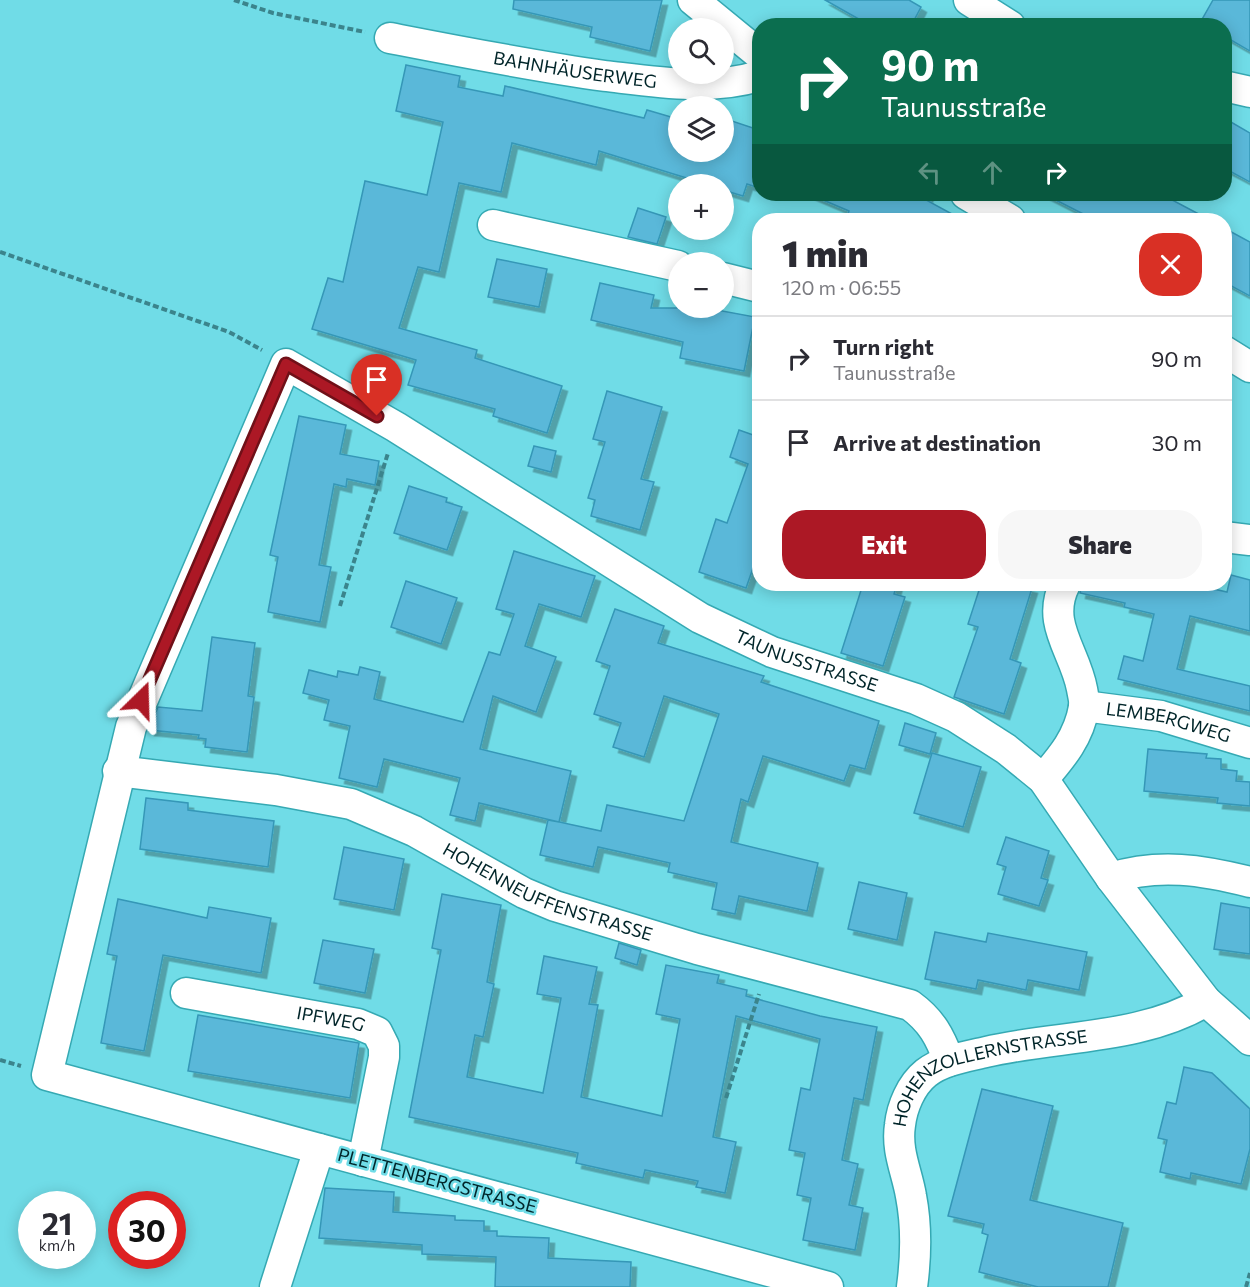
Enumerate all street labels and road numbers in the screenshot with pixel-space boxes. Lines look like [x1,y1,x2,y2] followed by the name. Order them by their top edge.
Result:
[492,46,658,92] street label: BAHNHÄUSERWEG
[732,624,881,696] street label: TAUNUSSTRASSE
[1105,697,1234,747] street label: LEMBERGWEG
[439,838,656,945] street label: HOHENNEUFFENSTRASSE
[295,1001,369,1036] street label: IPFWEG
[888,1025,1089,1128] street label: HOHENZOLLERNSTRASSE
[335,1143,539,1217] street label: PLETTENBERGSTRASSE

